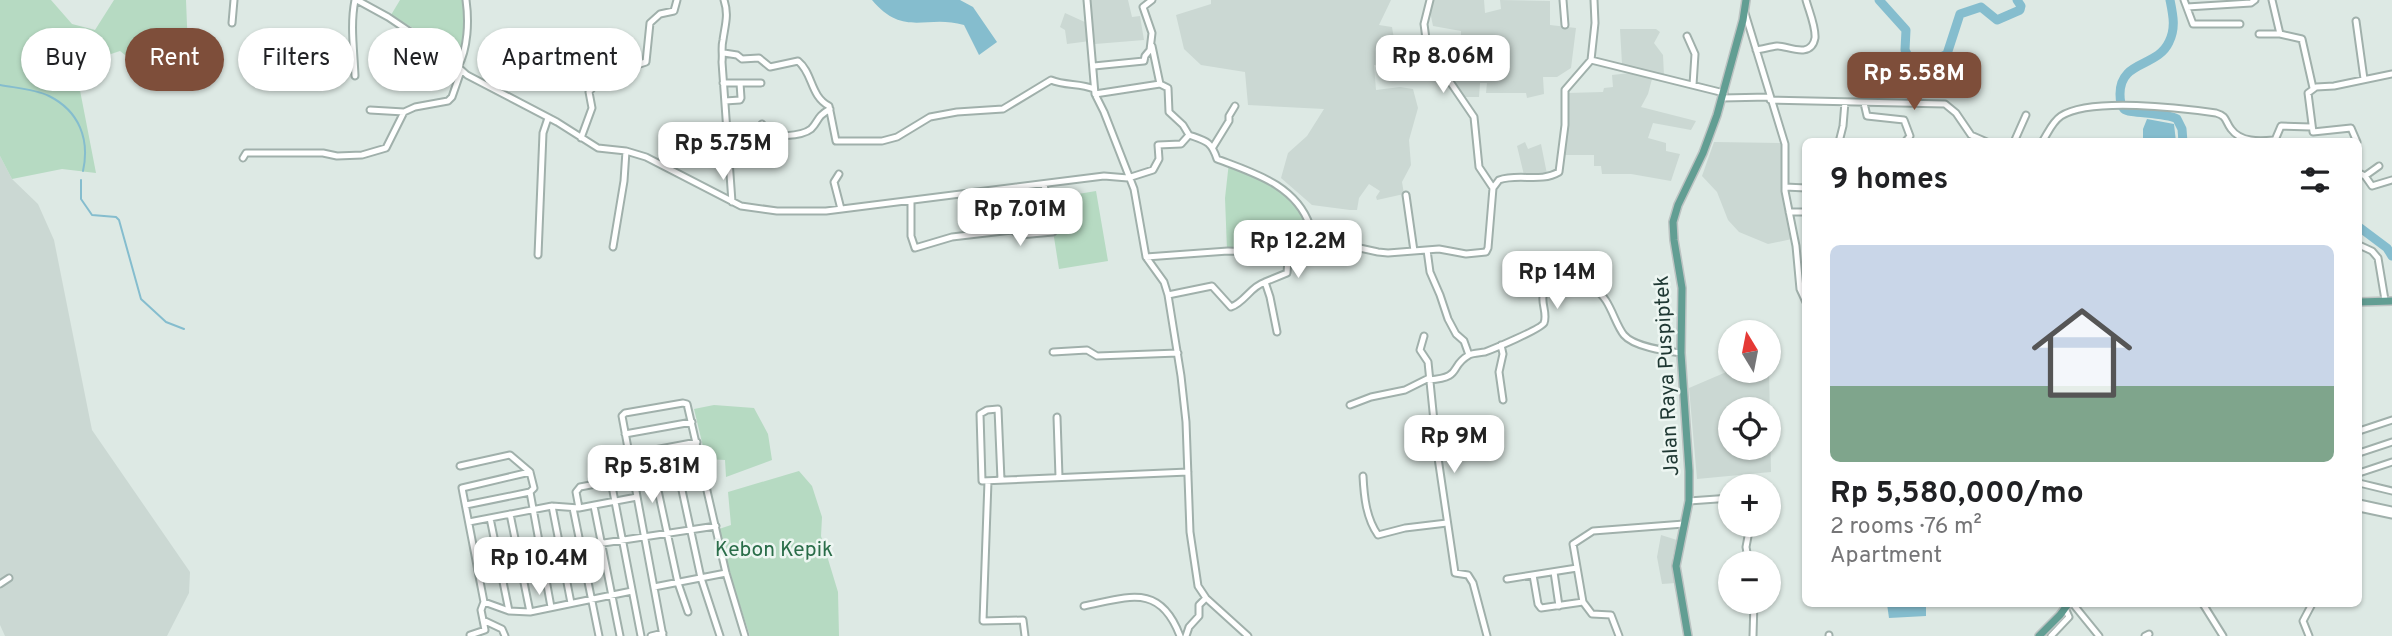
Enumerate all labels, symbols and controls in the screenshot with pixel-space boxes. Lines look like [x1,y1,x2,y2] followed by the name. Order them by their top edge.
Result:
[21,28,111,91] chip: Buy
[125,28,224,91] chip: Rent
[238,28,354,91] chip: Filters
[368,28,463,91] chip: New
[477,28,642,91] chip: Apartment
[1371,36,1515,95] pin: Rp 8.06M
[1392,43,1494,72] text: Rp 8.06M
[1842,52,1986,112] pin: Rp 5.58M
[1863,60,1965,89] text: Rp 5.58M
[651,122,795,182] pin: Rp 5.75M
[674,130,772,159] text: Rp 5.75M
[2296,161,2334,199] icon: filters
[1830,162,1948,199] text: 9 homes
[948,188,1092,248] pin: Rp 7.01M
[974,196,1066,225] text: Rp 7.01M
[1226,220,1370,280] pin: Rp 12.2M
[1250,228,1346,257] text: Rp 12.2M
[1500,252,1614,311] pin: Rp 14M
[1518,259,1596,288] text: Rp 14M
[1649,275,1686,477] street label: Jalan Raya Puspiptek
[2019,290,2145,416] icon: home
[1718,320,1782,383] north arrow
[1718,320,1781,614] map controls
[1718,397,1781,460] button: locate
[1405,416,1503,475] pin: Rp 9M
[1420,423,1488,452] text: Rp 9M
[580,446,724,505] pin: Rp 5.81M
[604,453,700,482] text: Rp 5.81M
[1718,474,1781,537] button: +
[1830,476,2084,513] text: Rp 5,580,000/mo
[1830,513,1982,542] text: 2 rooms · 76 m²
[715,537,833,564] park label: Kebon Kepik
[467,538,611,597] pin: Rp 10.4M
[1830,542,1942,571] text: Apartment
[490,545,588,574] text: Rp 10.4M
[1718,551,1781,614] button: −

